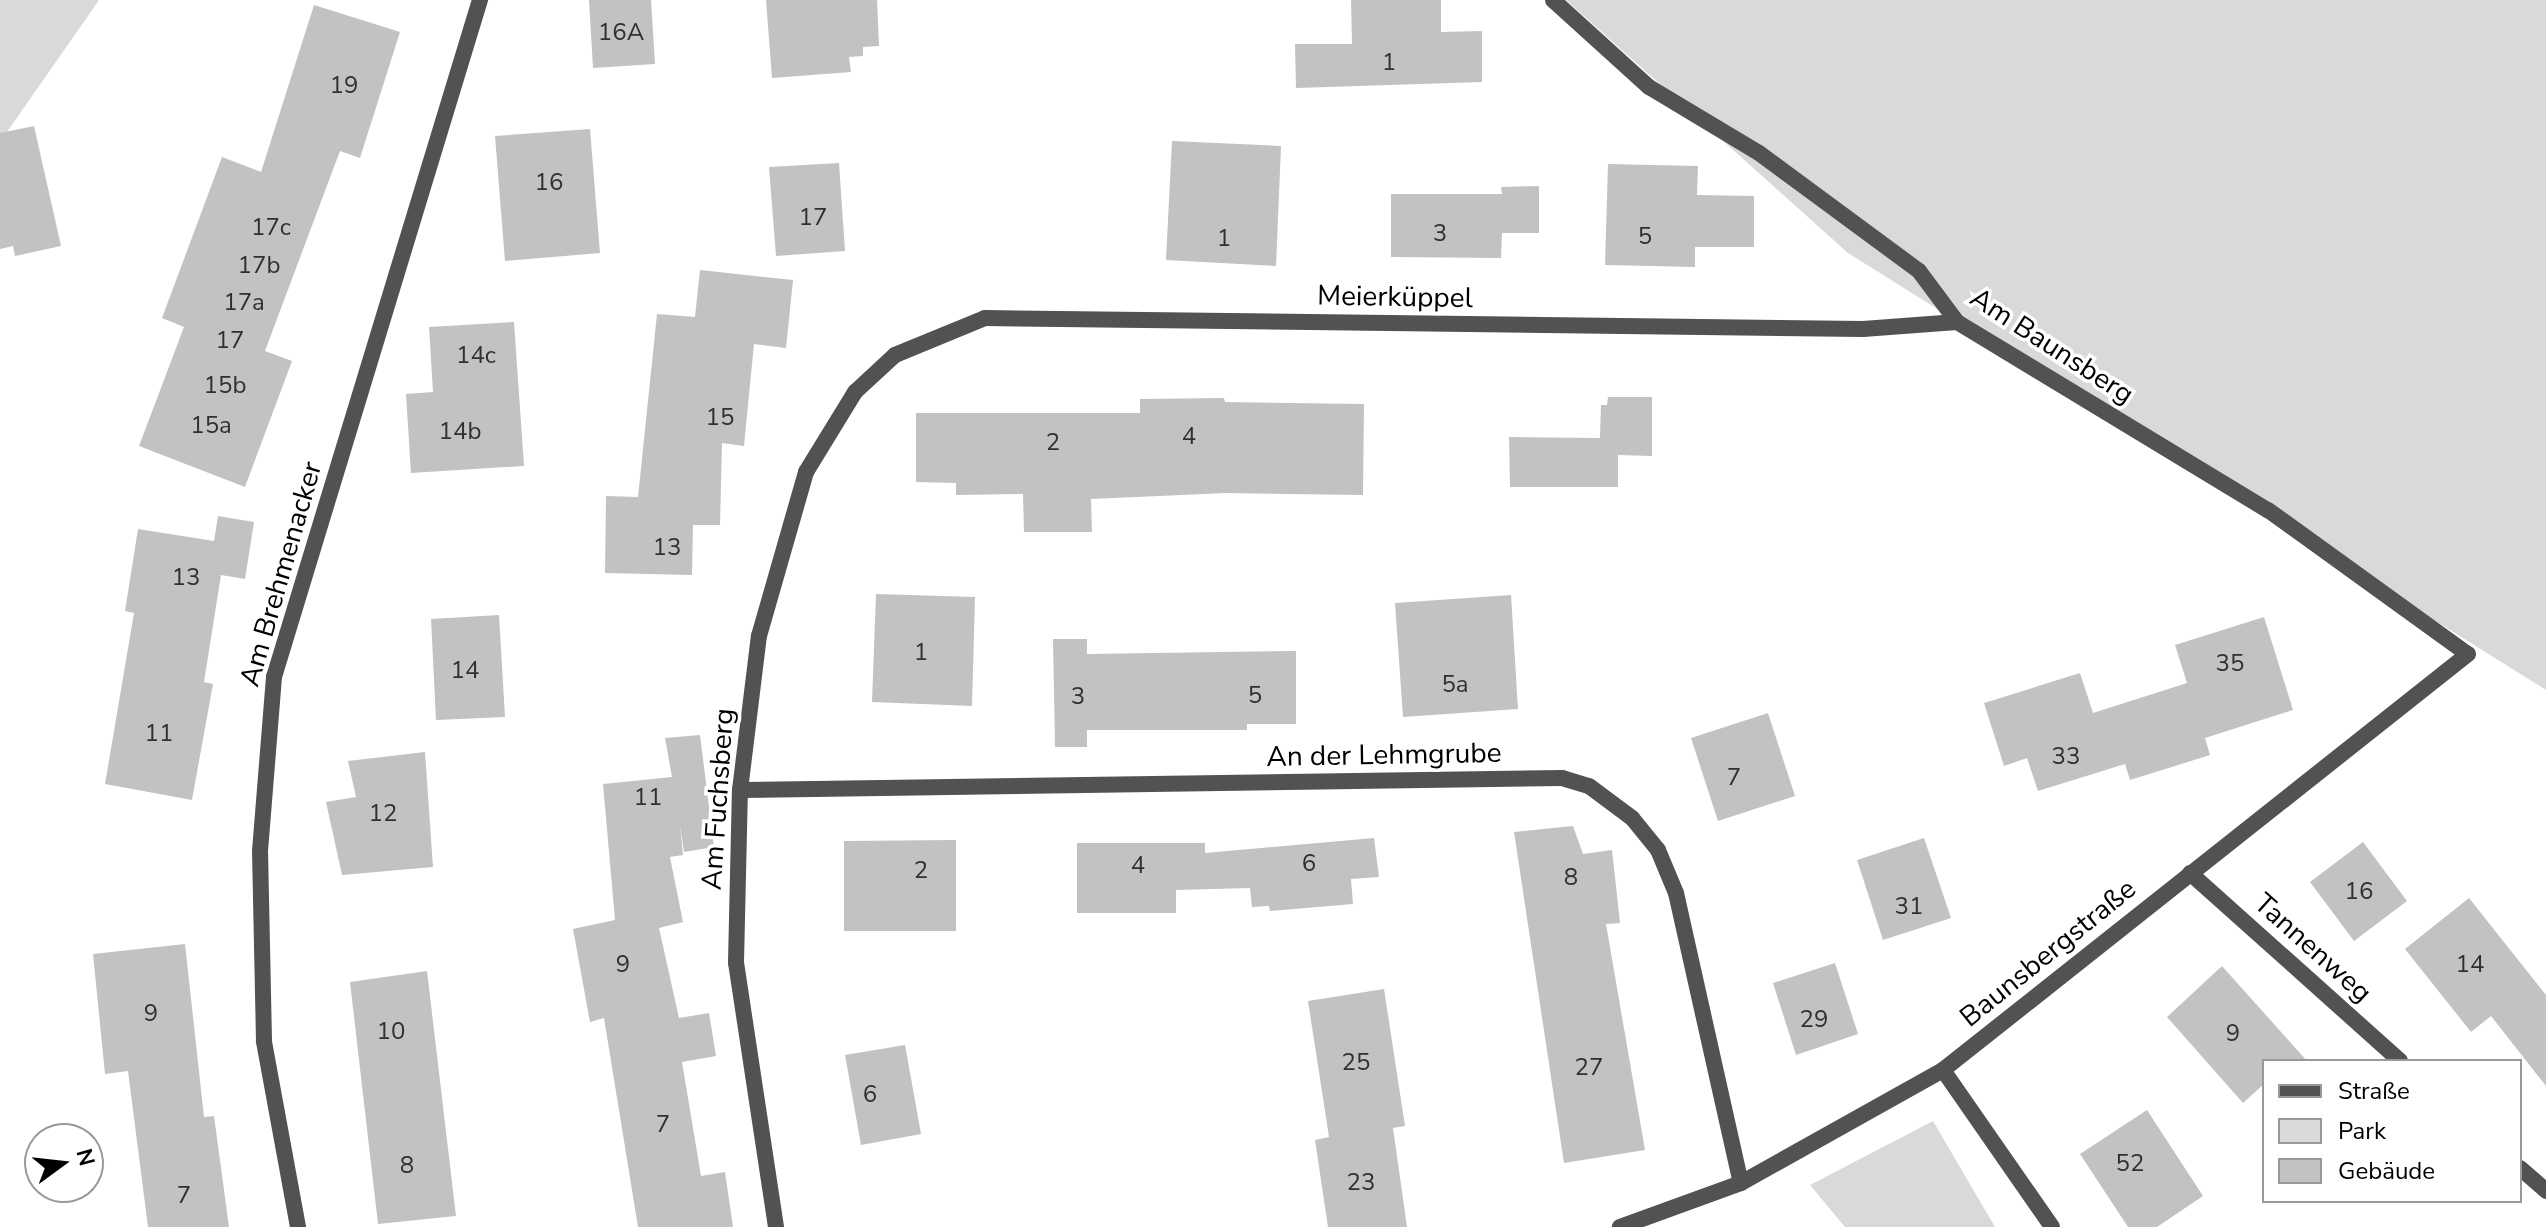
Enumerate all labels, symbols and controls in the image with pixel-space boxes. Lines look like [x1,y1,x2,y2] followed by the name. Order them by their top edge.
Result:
[598,19,644,47] house number: 16A
[1382,49,1396,77] house number: 1
[330,72,358,100] house number: 19
[535,169,563,197] house number: 16
[799,204,827,232] house number: 17
[251,214,291,242] house number: 17c
[1433,220,1447,248] house number: 3
[1638,223,1652,251] house number: 5
[1217,225,1231,253] house number: 1
[238,252,280,280] house number: 17b
[1317,279,1473,315] street label: Meierküppel
[1964,281,2140,411] street label: Am Baunsberg
[223,289,265,317] house number: 17a
[216,327,244,355] house number: 17
[456,342,496,370] house number: 14c
[204,372,246,400] house number: 15b
[706,404,734,432] house number: 15
[190,412,232,440] house number: 15a
[439,418,481,446] house number: 14b
[1182,423,1196,451] house number: 4
[1046,429,1060,457] house number: 2
[233,458,329,690] street label: Am Brehmenacker
[653,534,681,562] house number: 13
[172,564,200,592] house number: 13
[914,639,928,667] house number: 1
[2216,650,2244,678] house number: 35
[451,657,479,685] house number: 14
[1441,671,1469,699] house number: 5a
[1248,682,1262,710] house number: 5
[1071,683,1085,711] house number: 3
[695,707,741,891] street label: Am Fuchsberg
[145,720,173,748] house number: 11
[1266,736,1502,774] street label: An der Lehmgrube
[2052,743,2080,771] house number: 33
[1727,764,1741,792] house number: 7
[634,784,662,812] house number: 11
[369,800,397,828] house number: 12
[1302,850,1316,878] house number: 6
[1131,852,1145,880] house number: 4
[914,857,928,885] house number: 2
[1564,864,1578,892] house number: 8
[1953,872,2143,1034] street label: Baunsbergstraße
[2345,878,2373,906] house number: 16
[2247,886,2379,1010] street label: Tannenweg
[1895,893,1923,921] house number: 31
[616,951,630,979] house number: 9
[2456,951,2484,979] house number: 14
[144,1000,158,1028] house number: 9
[1800,1006,1828,1034] house number: 29
[377,1018,405,1046] house number: 10
[2226,1020,2240,1048] house number: 9
[1342,1049,1370,1077] house number: 25
[1575,1054,1603,1082] house number: 27
[2262,1059,2522,1203] legend
[2338,1075,2410,1107] text: Straße
[863,1081,877,1109] house number: 6
[656,1111,670,1139] house number: 7
[2338,1115,2386,1147] text: Park
[24,1123,104,1203] north arrow
[69,1145,102,1169] text: N
[2116,1150,2144,1178] house number: 52
[400,1152,414,1180] house number: 8
[2338,1155,2435,1187] text: Gebäude
[1347,1169,1375,1197] house number: 23
[177,1182,191,1210] house number: 7

